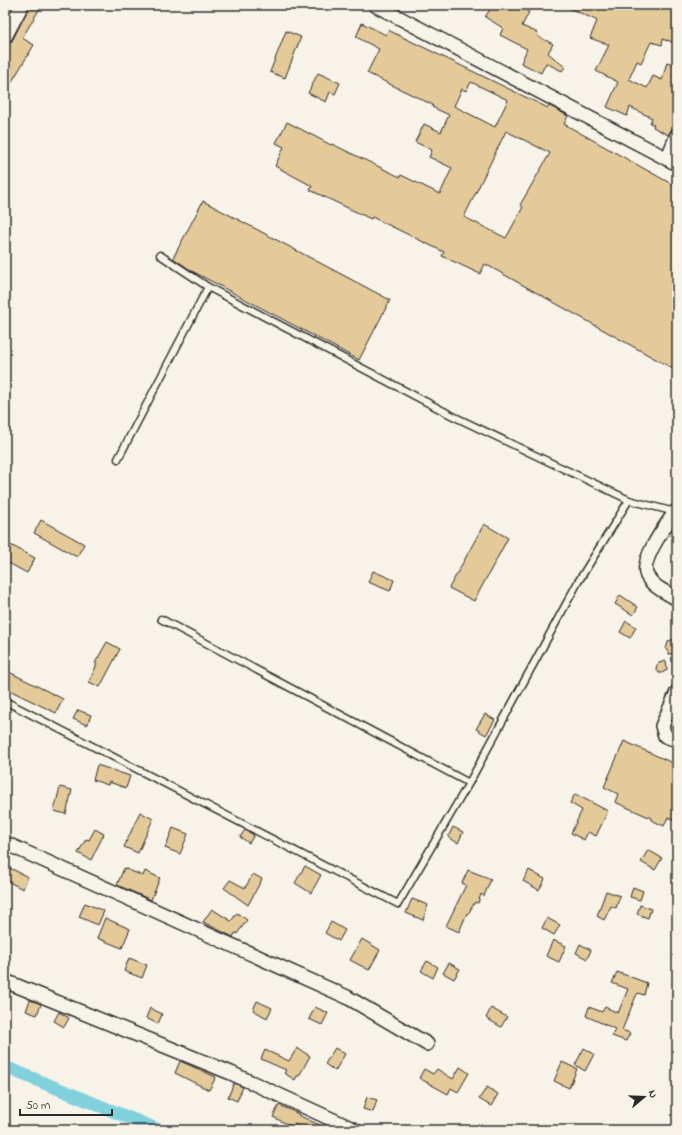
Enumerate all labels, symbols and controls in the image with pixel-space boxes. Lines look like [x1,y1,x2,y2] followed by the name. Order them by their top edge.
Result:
[624,1077,664,1117] north arrow
[644,1088,661,1100] text: N
[20,1091,112,1117] scale bar
[26,1097,50,1115] text: 50 m

